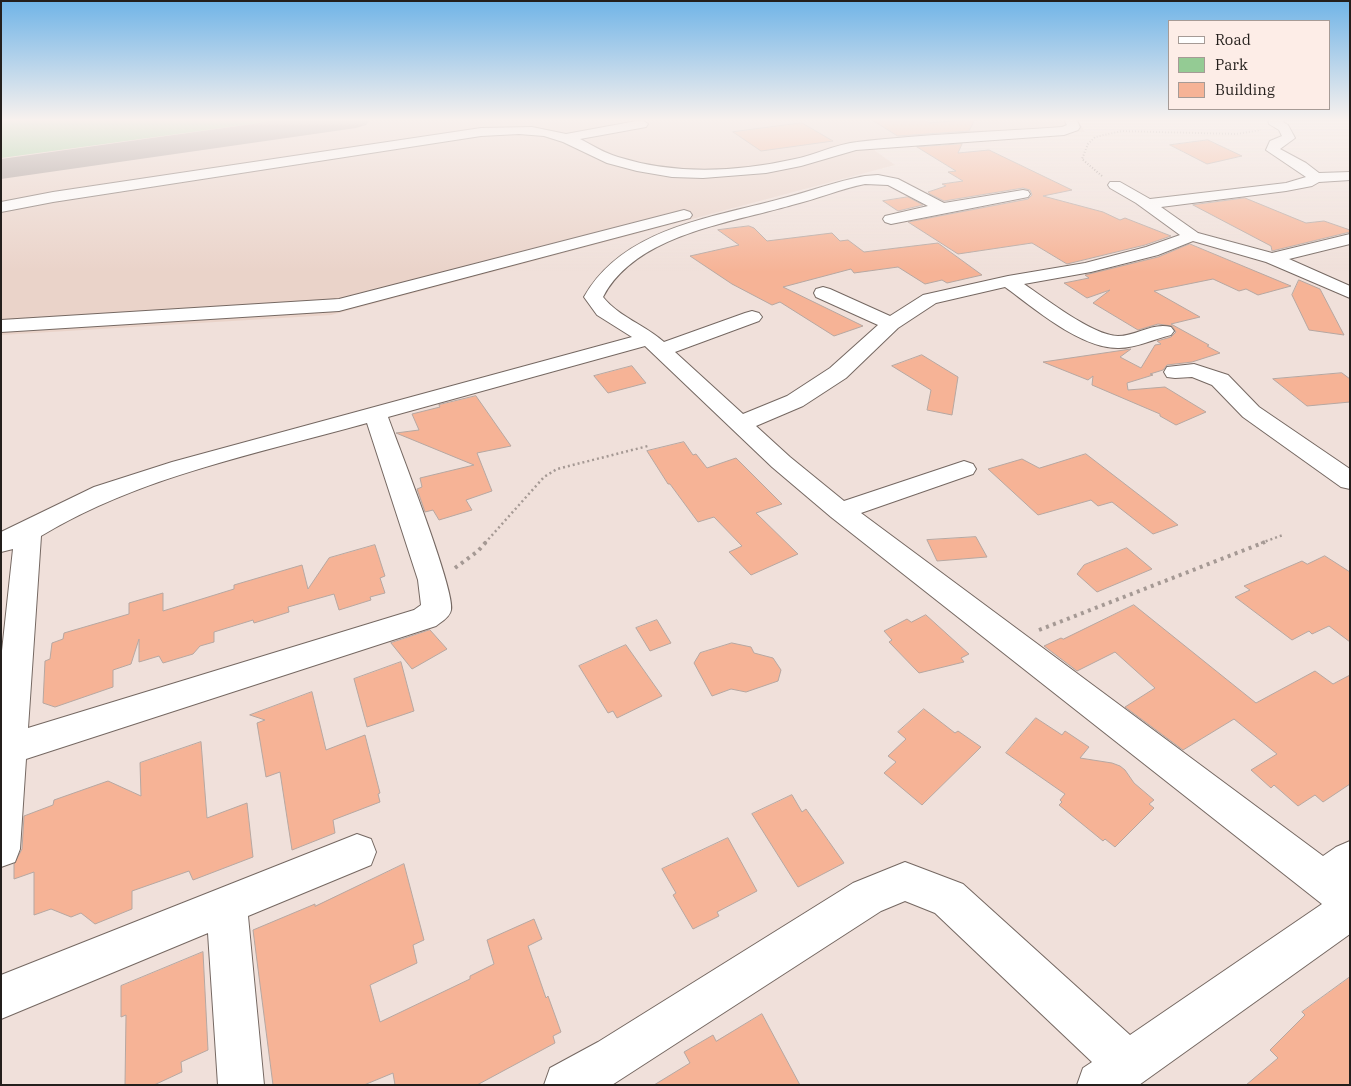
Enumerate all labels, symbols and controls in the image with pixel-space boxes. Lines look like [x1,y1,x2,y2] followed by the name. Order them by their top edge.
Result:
[1168,20,1331,110] legend
[1215,30,1251,49] text: Road
[1215,55,1248,74] text: Park
[1215,80,1275,99] text: Building

